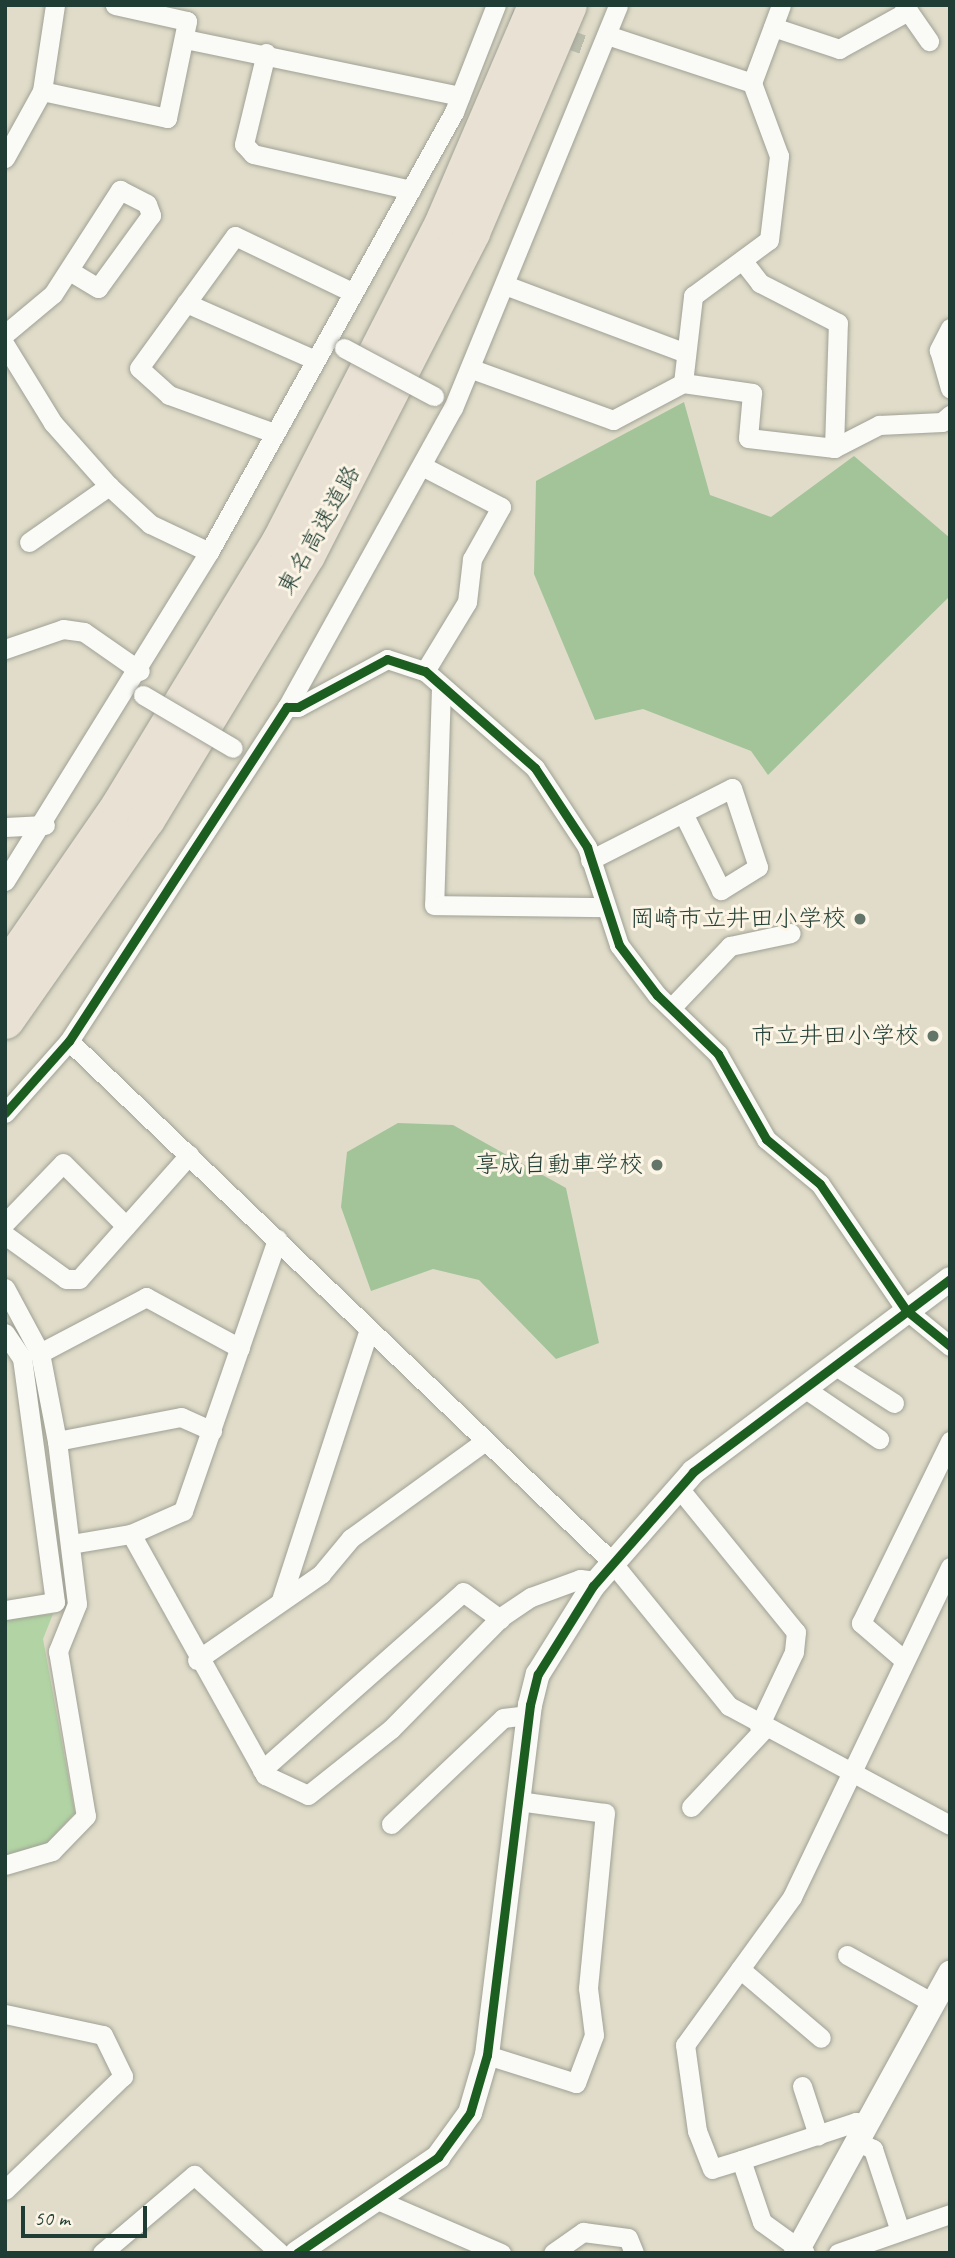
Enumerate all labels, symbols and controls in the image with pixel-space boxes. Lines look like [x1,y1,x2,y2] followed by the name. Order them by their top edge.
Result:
[271,460,367,600] street label: 東名高速道路
[630,905,846,933] place label: 岡崎市立井田小学校
[852,911,868,927] marker: 岡崎市立井田小学校
[751,1022,919,1050] place label: 市立井田小学校
[925,1028,941,1044] marker: 市立井田小学校
[475,1151,643,1179] place label: 享成自動車学校
[649,1157,665,1173] marker: 享成自動車学校
[24,2192,150,2236] scale bar
[34,2205,70,2231] text: 50 m

